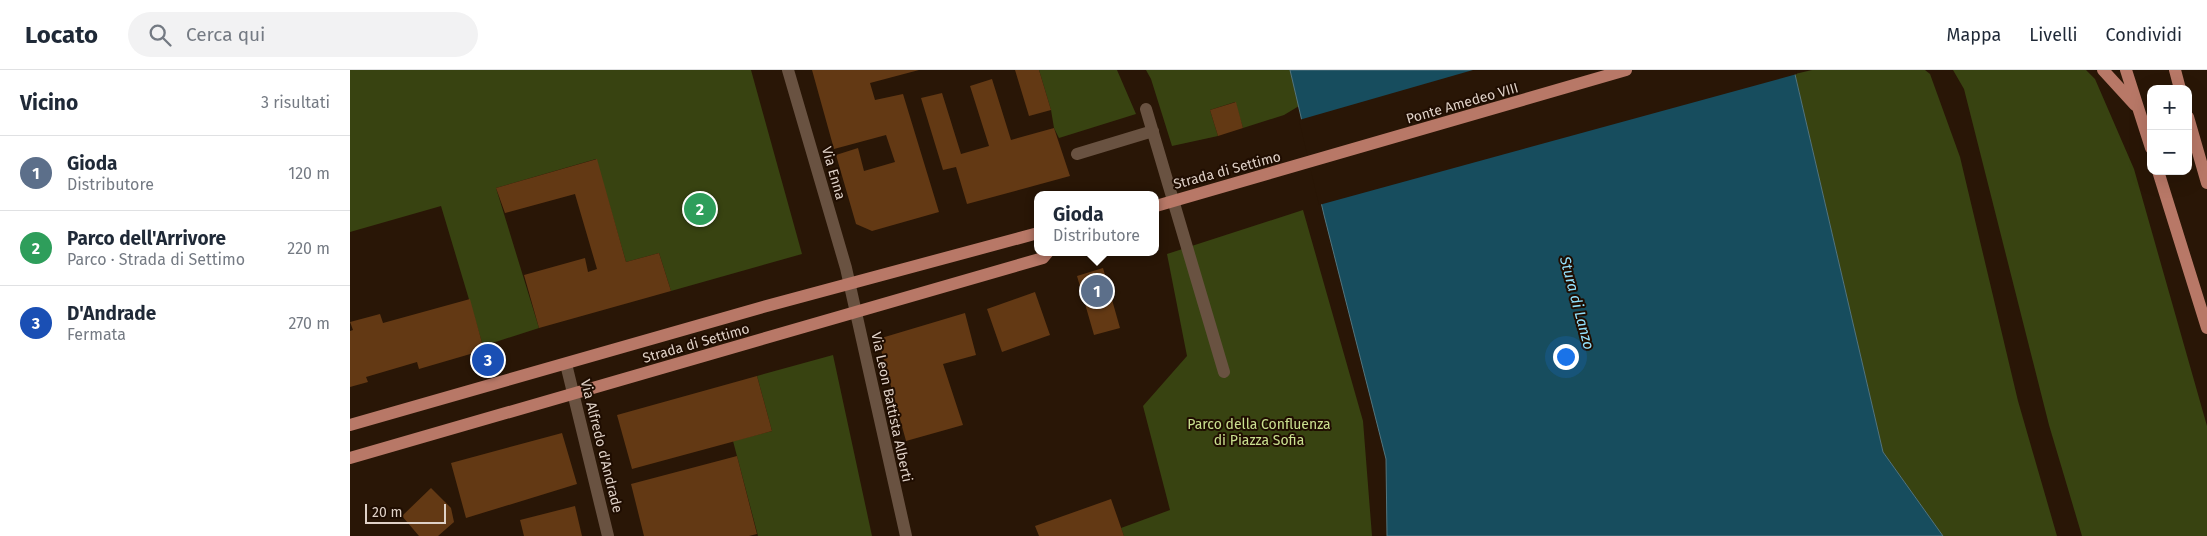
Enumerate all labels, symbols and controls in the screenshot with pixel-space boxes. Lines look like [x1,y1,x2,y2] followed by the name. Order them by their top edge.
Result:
[128,12,478,57] search box
[25,21,98,49] text: Locato
[146,21,174,49] icon: search
[186,23,265,46] text: Cerca qui
[1947,24,2001,46] text: Mappa
[2029,24,2078,46] text: Livelli
[2106,24,2182,46] text: Condividi
[1404,79,1520,128] street label: Ponte Amedeo VIII
[2147,85,2192,175] map controls
[2147,85,2192,130] button: +
[20,90,78,116] text: Vicino
[261,93,330,112] text: 3 risultati
[2147,130,2192,175] button: −
[818,145,849,202] street label: Via Enna
[1172,148,1283,193] street label: Strada di Settimo
[67,152,118,175] text: Gioda
[32,164,40,183] text: 1
[288,164,330,183] text: 120 m
[67,175,154,194] text: Distributore
[684,190,716,228] pin: 2
[1034,191,1159,256] popup
[1053,203,1104,226] text: Gioda
[1053,226,1140,245] text: Distributore
[67,227,226,250] text: Parco dell'Arrivore
[32,239,40,258] text: 2
[287,239,330,258] text: 220 m
[67,250,245,269] text: Parco · Strada di Settimo
[1556,253,1598,352] water label: Stura di Lanzo
[1081,272,1113,310] pin: 1
[67,302,156,325] text: D'Andrade
[32,314,40,333] text: 3
[288,314,330,333] text: 270 m
[641,320,752,367] street label: Strada di Settimo
[67,325,126,344] text: Fermata
[867,331,916,484] street label: Via Leon Battista Alberti
[472,341,504,379] pin: 3
[1553,344,1579,370] your location
[577,378,626,515] street label: Via Alfredo d'Andrade
[1187,416,1331,449] park label: Parco della Confluenza di Piazza Sofia
[365,501,446,524] scale bar
[372,504,402,521] text: 20 m

